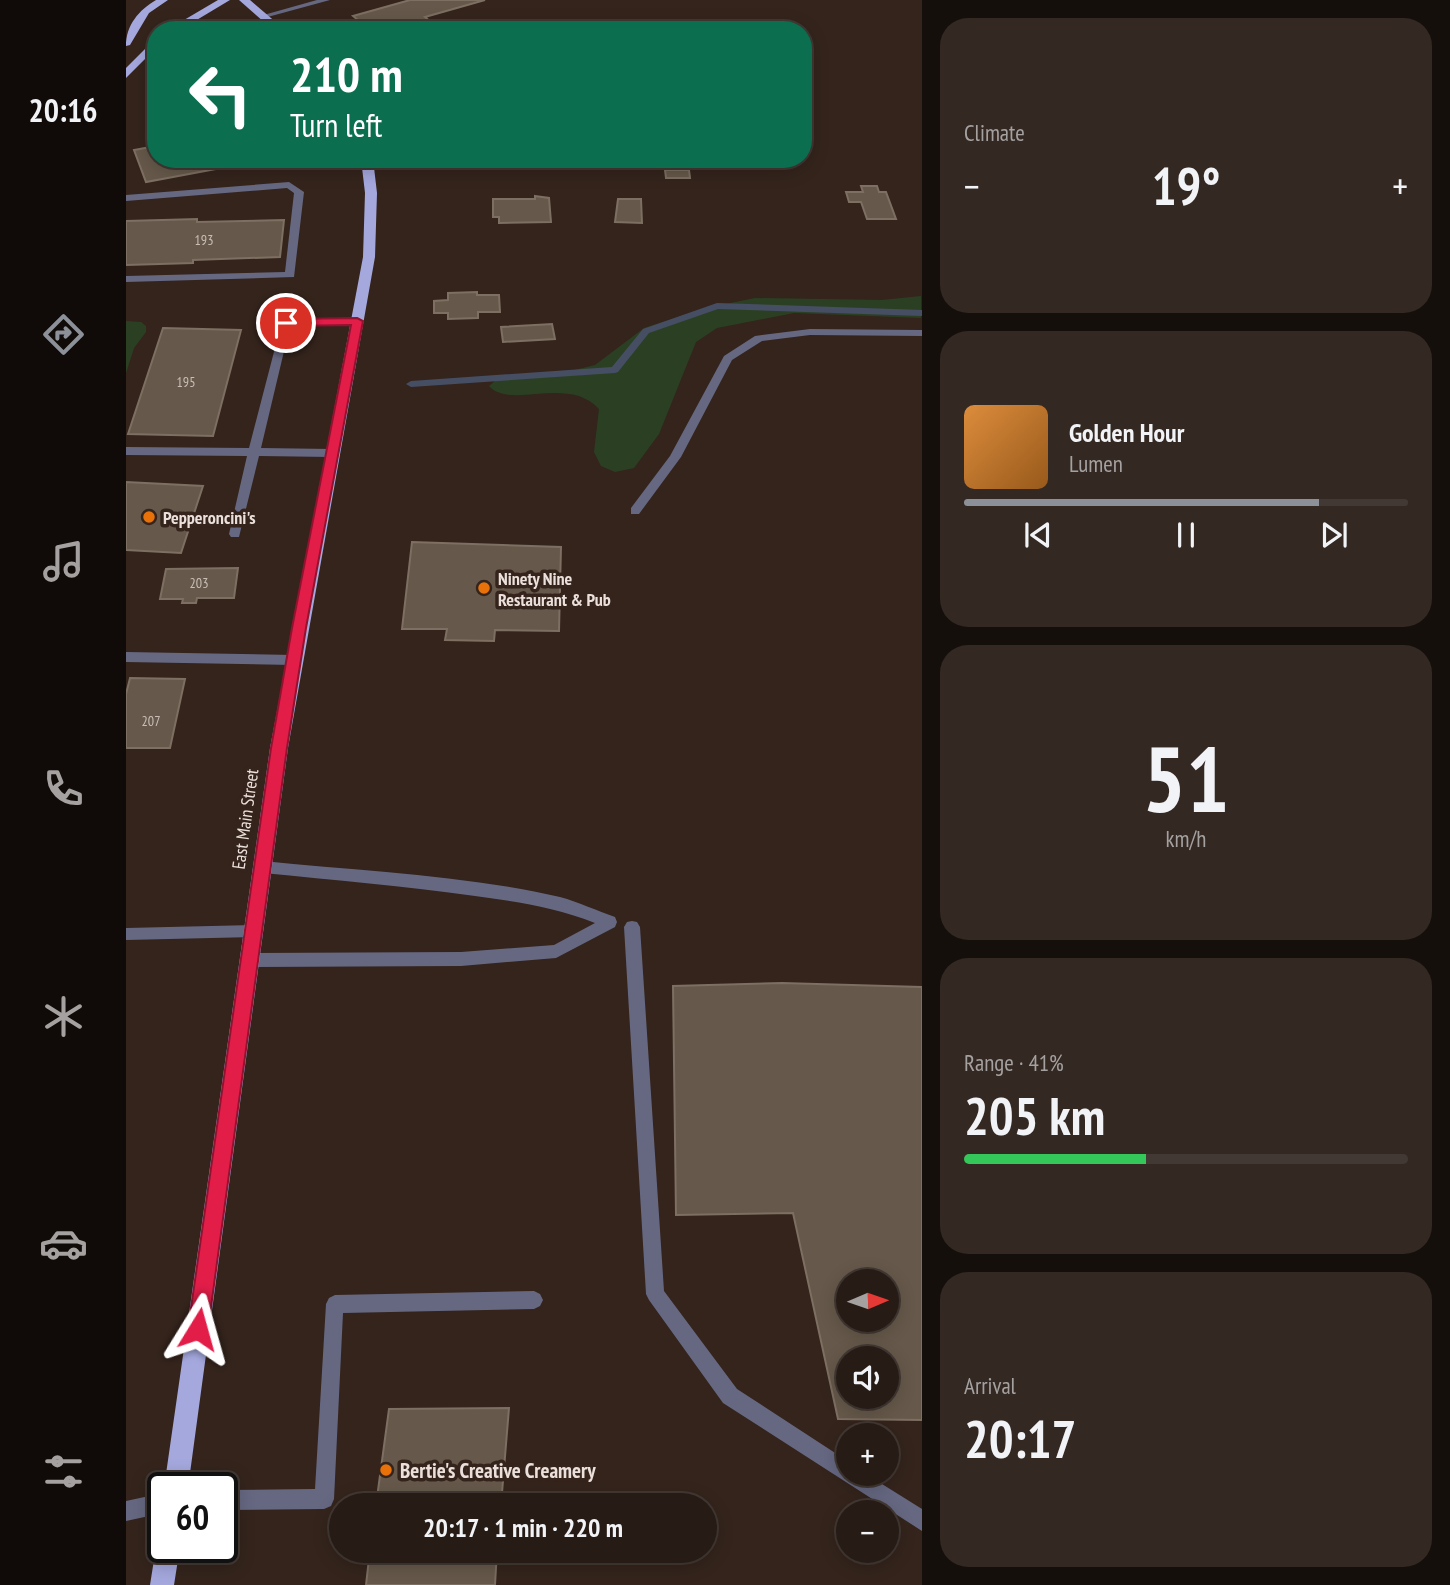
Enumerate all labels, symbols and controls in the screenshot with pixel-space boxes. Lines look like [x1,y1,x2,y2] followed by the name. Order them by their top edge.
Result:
[290,42,403,106] text: 210 m
[175,49,266,140] icon: left
[28,89,98,131] text: 20:16
[290,104,382,146] text: Turn left
[964,118,1025,147] text: Climate
[1152,152,1220,219] text: 19°
[964,161,980,210] text: −
[1392,161,1408,210] text: +
[195,231,213,249] house number: 193
[256,293,316,353] pin
[267,304,305,342] icon: arrive
[39,310,88,359] icon: directions
[177,373,195,391] house number: 195
[1069,416,1184,449] text: Golden Hour
[1069,449,1123,478] text: Lumen
[163,506,255,529] place label: Pepperoncini's
[141,509,157,525] marker: Pepperoncini's
[1019,516,1057,554] icon: previous
[1167,516,1205,554] icon: pause
[1315,516,1353,554] icon: next
[39,537,88,586] icon: music
[498,567,611,611] place label: Ninety Nine Restaurant & Pub
[190,574,208,592] house number: 203
[476,580,492,596] marker: Ninety Nine Restaurant & Pub
[142,712,160,730] house number: 207
[1143,719,1230,837] text: 51
[39,764,88,813] icon: phone
[227,767,263,871] street label: East Main Street
[1166,824,1206,853] text: km/h
[39,992,88,1041] icon: climate
[964,1048,1064,1077] text: Range · 41%
[964,1082,1105,1149] text: 205 km
[39,1219,88,1268] icon: car
[836,1269,900,1332] north arrow
[836,1269,899,1563] map controls
[161,1292,235,1366] position arrow
[836,1346,899,1409] button: sound
[964,1371,1016,1400] text: Arrival
[964,1405,1076,1472] text: 20:17
[836,1423,899,1486] button: +
[39,1447,88,1496] icon: filters
[400,1457,596,1484] place label: Bertie's Creative Creamery
[378,1462,394,1478] marker: Bertie's Creative Creamery
[147,1472,238,1563] speed limit sign: 60
[836,1500,899,1563] button: −
[423,1511,623,1544] text: 20:17 · 1 min · 220 m

